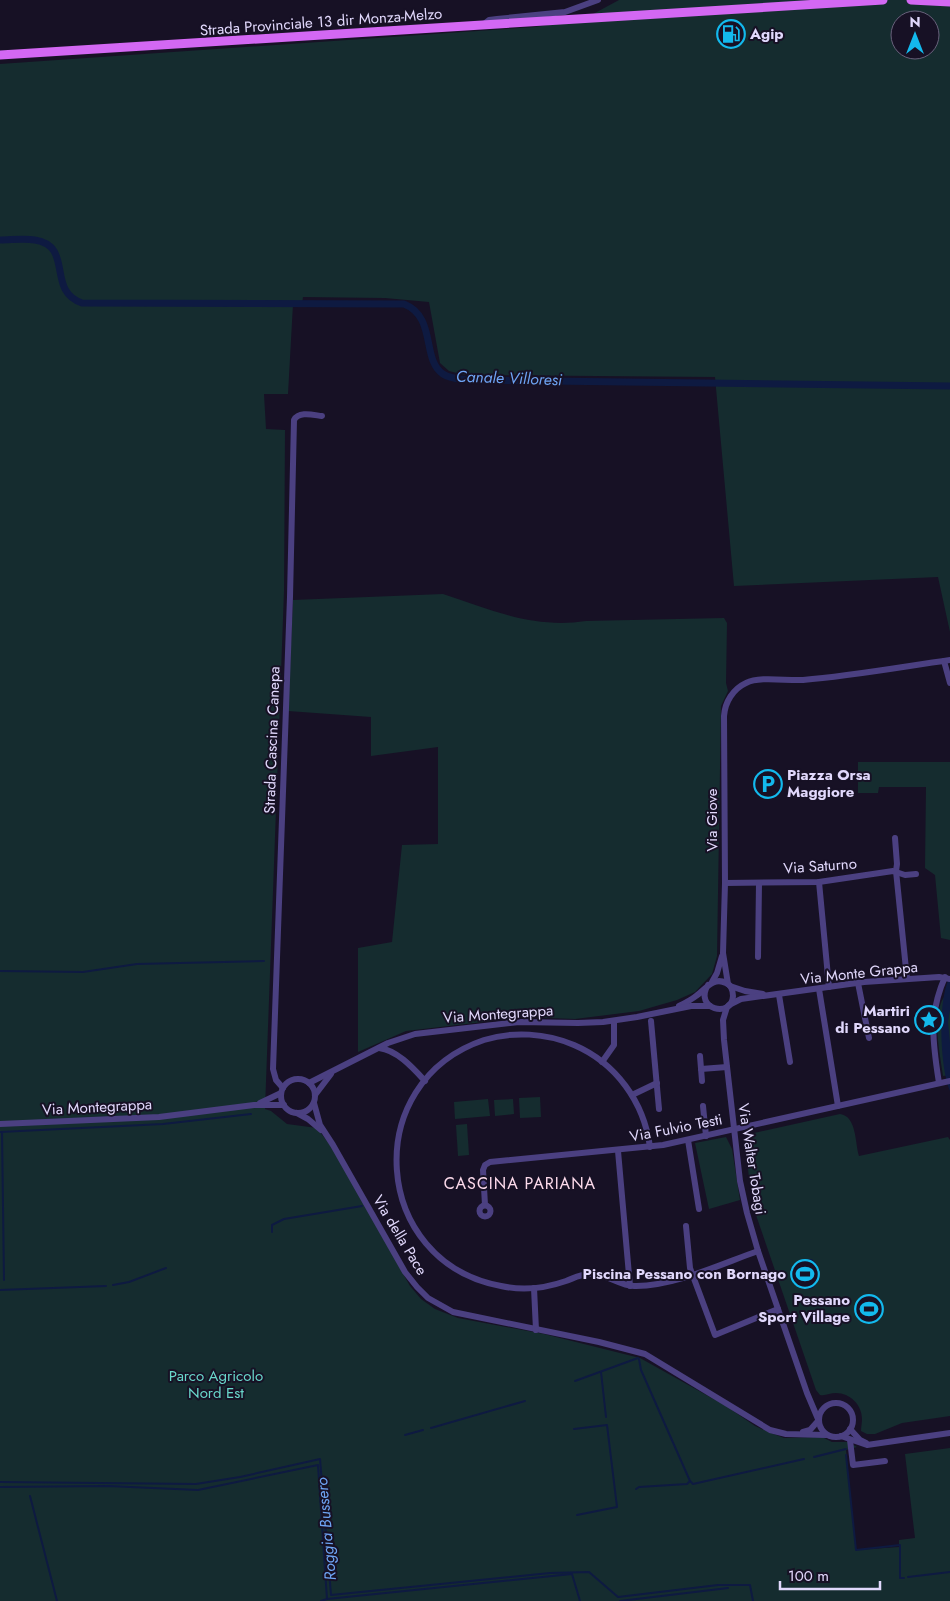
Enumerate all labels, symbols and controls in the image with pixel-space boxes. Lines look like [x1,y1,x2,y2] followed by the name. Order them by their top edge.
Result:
[199,3,443,41] street label: Strada Provinciale 13 dir Monza-Melzo
[890,10,940,60] north arrow
[909,12,921,32] text: N
[716,19,746,49] fuel station icon: Agip
[749,23,784,45] place label: Agip
[456,365,563,391] water label: Canale Villoresi
[258,666,286,814] street label: Strada Cascina Canepa
[787,764,871,803] place label: Piazza Orsa Maggiore
[753,769,783,799] parking icon: Piazza Orsa Maggiore
[701,788,723,852] street label: Via Giove
[783,852,857,880] street label: Via Saturno
[799,956,919,990] street label: Via Monte Grappa
[442,999,554,1029] street label: Via Montegrappa
[835,1000,910,1039] place label: Martiri di Pessano
[914,1005,944,1035] place icon: Martiri di Pessano
[41,1093,153,1121] street label: Via Montegrappa
[732,1102,772,1216] street label: Via Walter Tobagi
[628,1108,724,1148] street label: Via Fulvio Testi
[444,1172,596,1195] district label: CASCINA PARIANA
[367,1191,433,1280] street label: Via della Pace
[790,1259,820,1289] sports icon: Piscina Pessano con Bornago
[583,1263,786,1285] place label: Piscina Pessano con Bornago
[758,1289,850,1328] place label: Pessano Sport Village
[854,1294,884,1324] sports icon: Pessano Sport Village
[169,1365,263,1404] park label: Parco Agricolo Nord Est
[310,1476,342,1582] water label: Roggia Bussero
[780,1558,880,1590] scale bar
[788,1565,829,1587] text: 100 m

